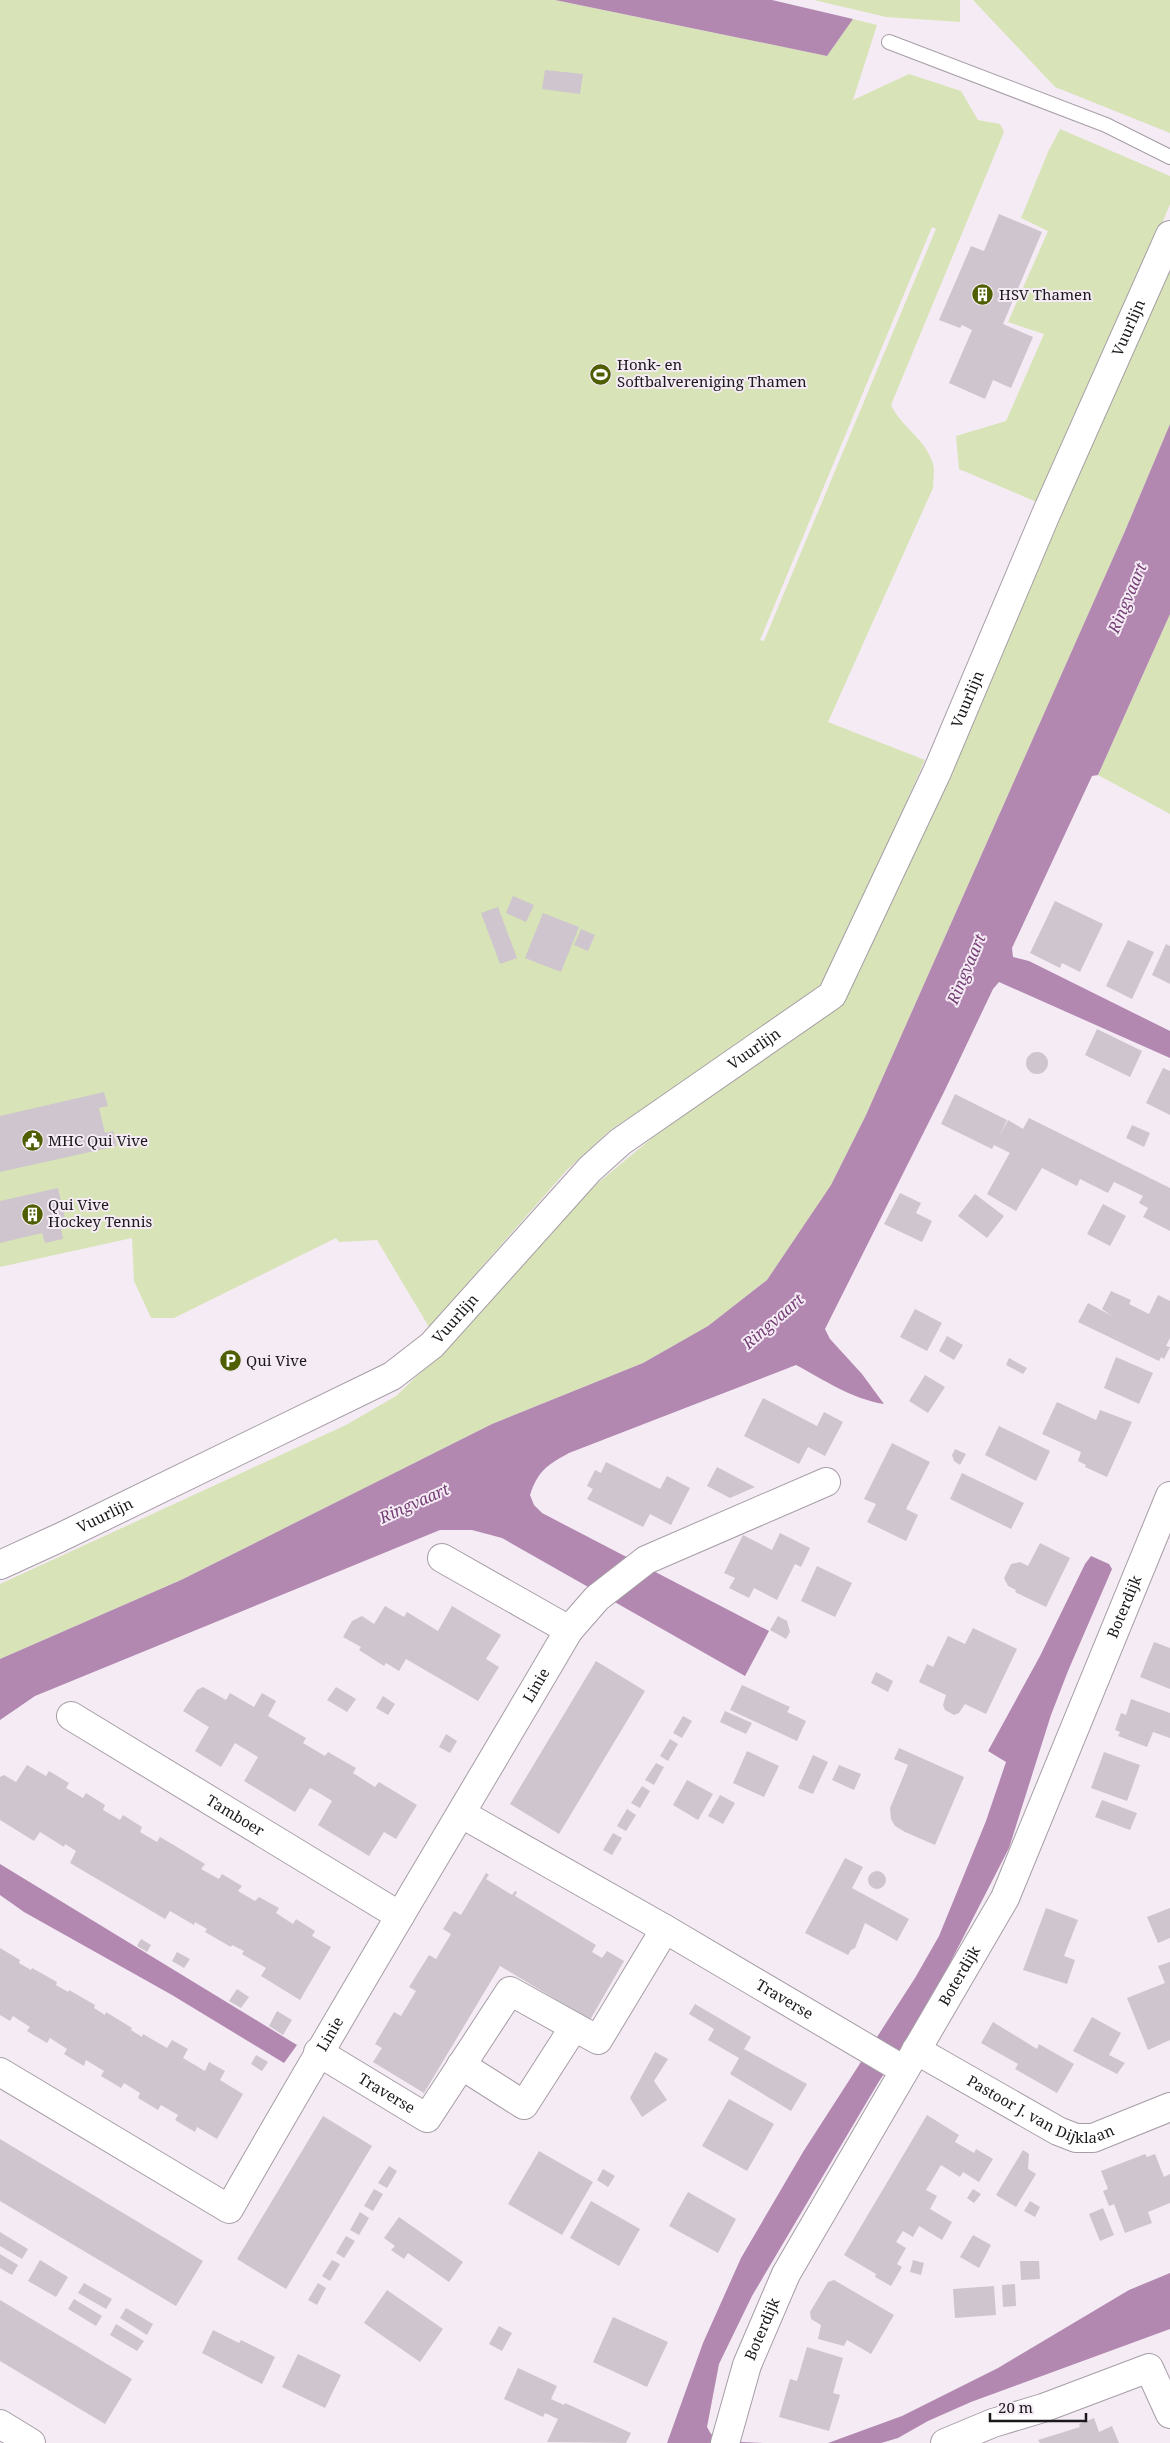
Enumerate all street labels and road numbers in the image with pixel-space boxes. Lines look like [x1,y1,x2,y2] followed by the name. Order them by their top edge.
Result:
[1107,296,1149,359] street label: Vuurlijn
[946,667,988,730] street label: Vuurlijn
[723,1023,784,1073] street label: Vuurlijn
[427,1289,482,1347] street label: Vuurlijn
[73,1492,136,1537] street label: Vuurlijn
[1102,1572,1146,1641] street label: Boterdijk
[518,1664,553,1706] street label: Linie
[203,1790,268,1840] street label: Tamboer
[933,1942,984,2009] street label: Boterdijk
[753,1974,817,2023] street label: Traverse
[311,2013,347,2054] street label: Linie
[355,2068,419,2117] street label: Traverse
[964,2070,1117,2147] street label: Pastoor J. van Dijklaan
[739,2294,784,2363] street label: Boterdijk

